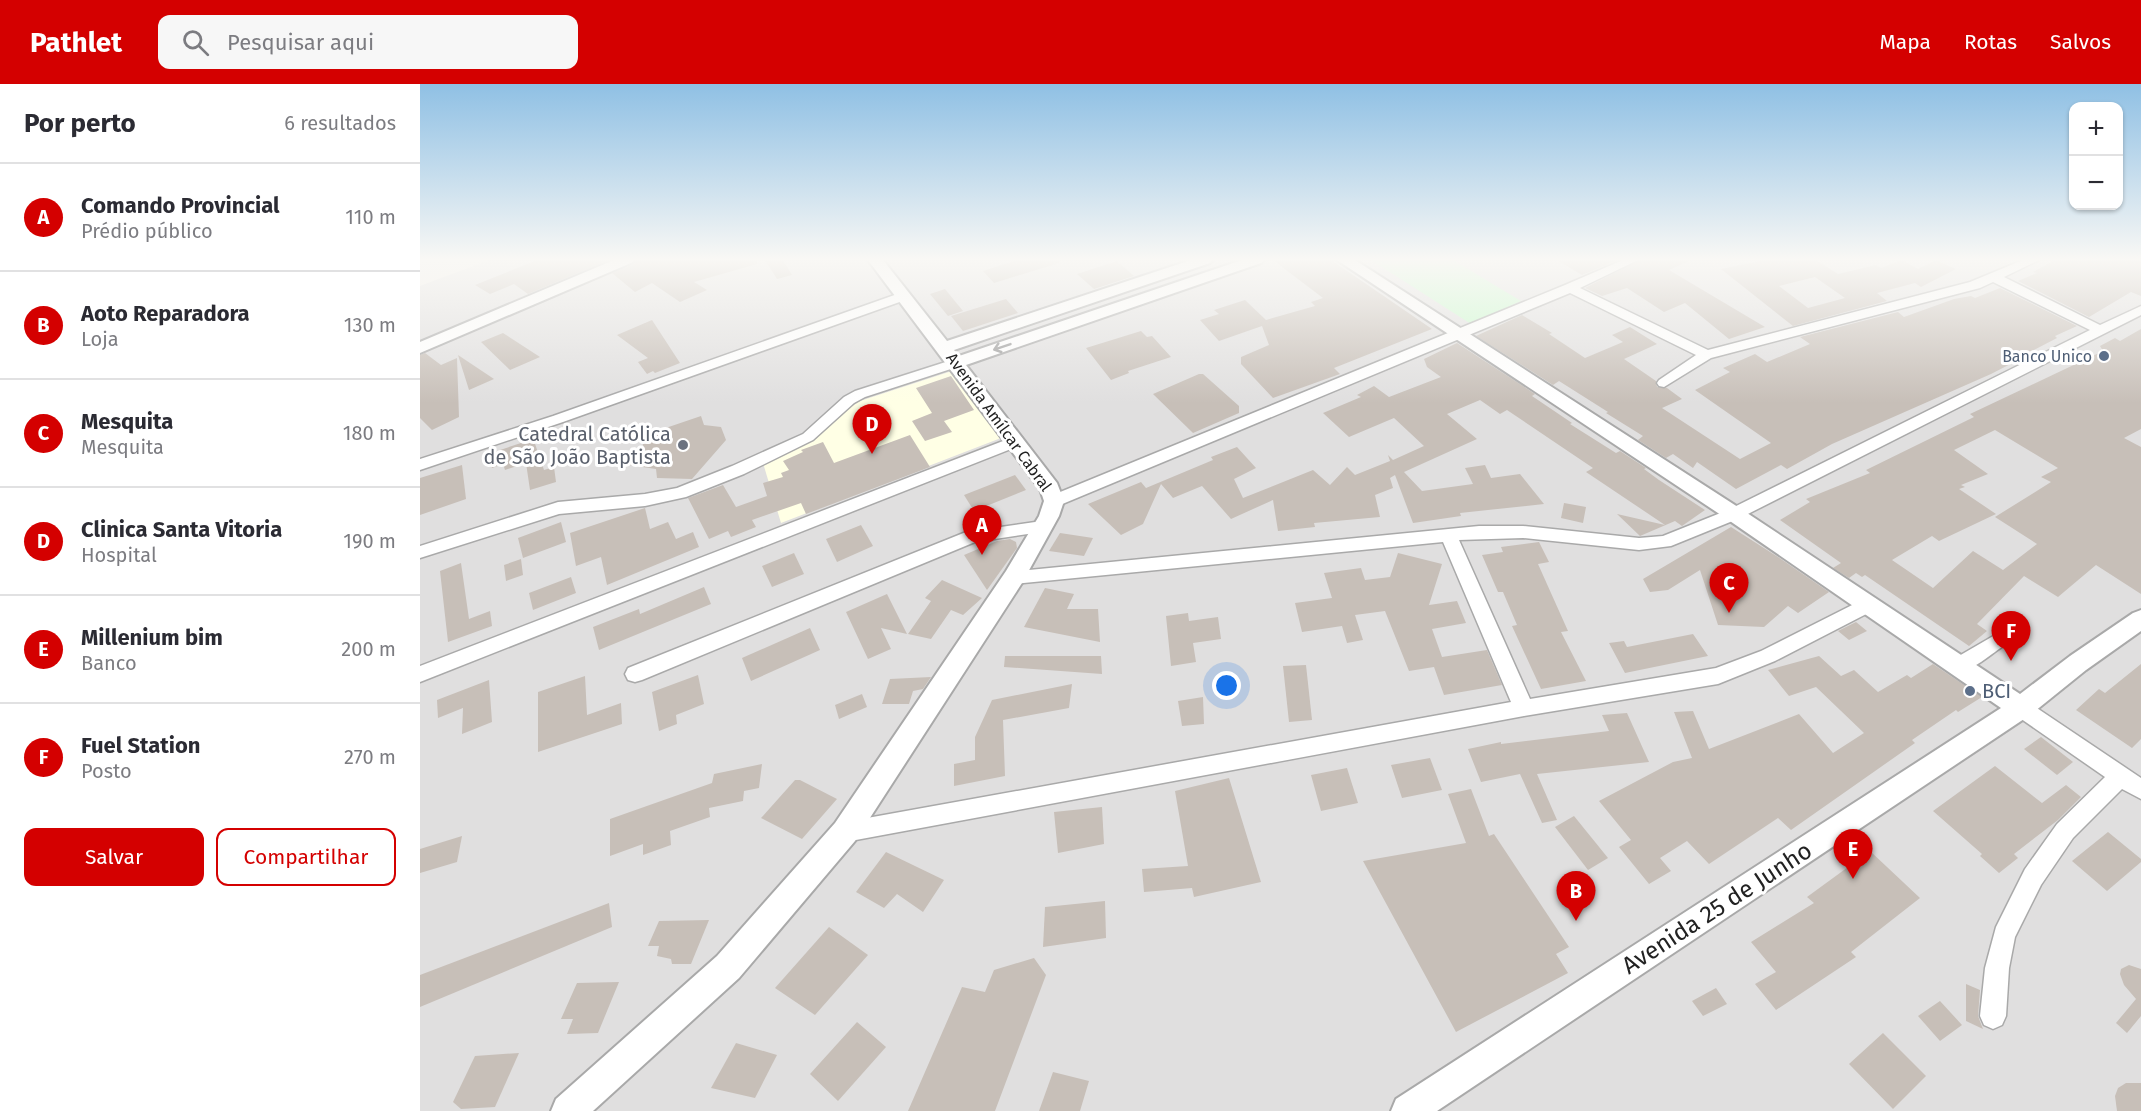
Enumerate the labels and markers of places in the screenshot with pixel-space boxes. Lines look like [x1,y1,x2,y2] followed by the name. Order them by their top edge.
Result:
[2002,347,2092,366] place label: Banco Unico
[2097,349,2111,363] marker: Banco Unico
[852,404,892,454] pin: D
[484,422,671,469] place label: Catedral Católica de São João Baptista
[676,438,690,452] marker: Catedral Católica de São João Baptista
[962,506,1002,555] pin: A
[1710,564,1748,613] pin: C
[1992,612,2030,661] pin: F
[1982,679,2011,703] place label: BCI
[1963,684,1977,698] marker: BCI
[1834,830,1872,879] pin: E
[1556,872,1596,921] pin: B

